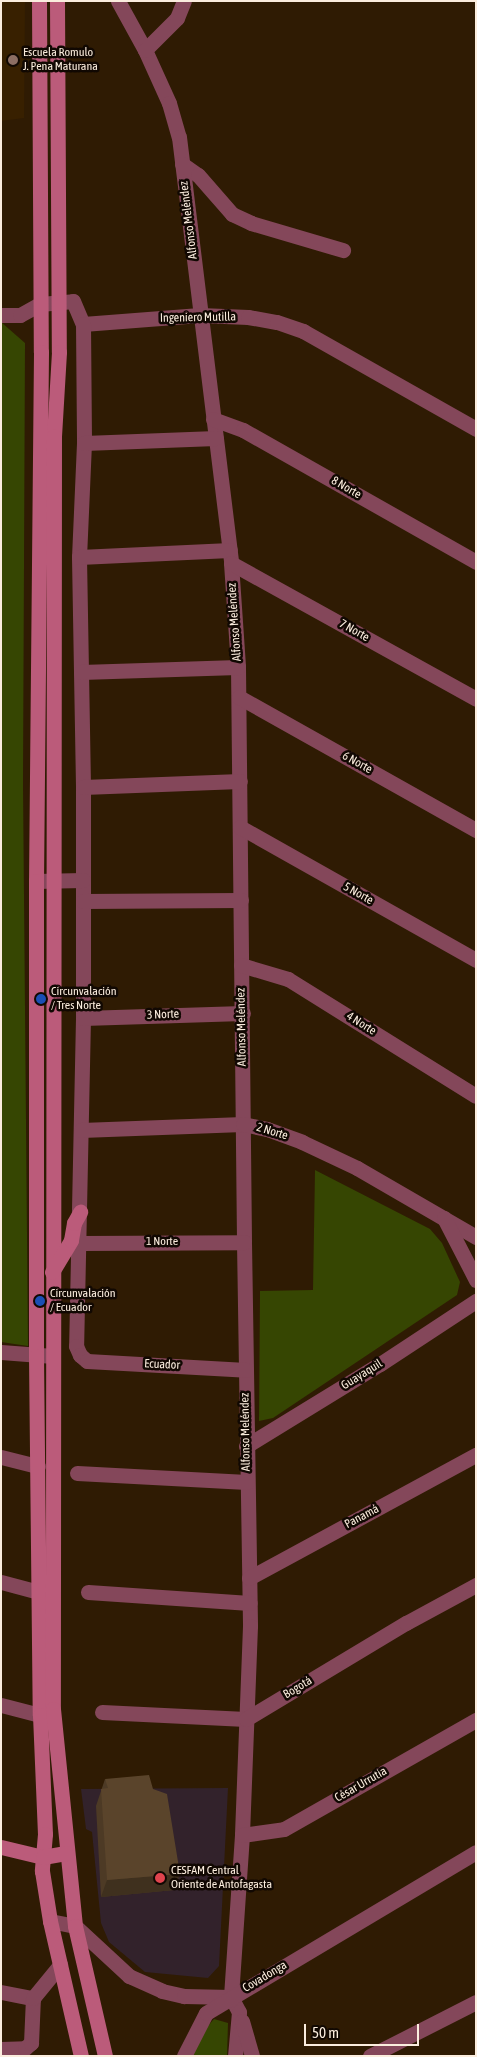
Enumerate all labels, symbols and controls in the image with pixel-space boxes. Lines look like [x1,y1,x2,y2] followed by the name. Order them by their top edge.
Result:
[23,46,98,74] place label: Escuela Romulo J. Pena Maturana
[7,54,19,66] marker: Escuela Romulo J. Pena Maturana
[177,180,201,260] street label: Alfonso Meléndez
[160,310,236,326] street label: Ingeniero Mutilla
[328,474,364,502] street label: 8 Norte
[225,582,245,662] street label: Alfonso Meléndez
[336,617,372,645] street label: 7 Norte
[339,749,375,777] street label: 6 Norte
[340,880,376,908] street label: 5 Norte
[51,985,117,1013] place label: Circunvalación / Tres Norte
[234,988,250,1066] street label: Alfonso Meléndez
[35,993,47,1005] marker: Circunvalación / Tres Norte
[147,1007,179,1023] street label: 3 Norte
[344,1009,378,1039] street label: 4 Norte
[254,1120,290,1144] street label: 2 Norte
[146,1235,178,1249] street label: 1 Norte
[50,1287,116,1315] place label: Circunvalación / Ecuador
[34,1295,46,1307] marker: Circunvalación / Ecuador
[144,1357,180,1373] street label: Ecuador
[339,1357,385,1393] street label: Guayaquil
[238,1393,254,1471] street label: Alfonso Meléndez
[342,1502,382,1532] street label: Panamá
[281,1674,315,1702] street label: Bogotá
[332,1764,390,1806] street label: César Urrutia
[171,1864,272,1892] place label: CESFAM Central Oriente de Antofagasta
[153,1871,167,1885] marker: CESFAM Central Oriente de Antofagasta
[240,1958,290,1996] street label: Covadonga
[307,2014,422,2046] scale bar
[312,2024,339,2041] text: 50 m

